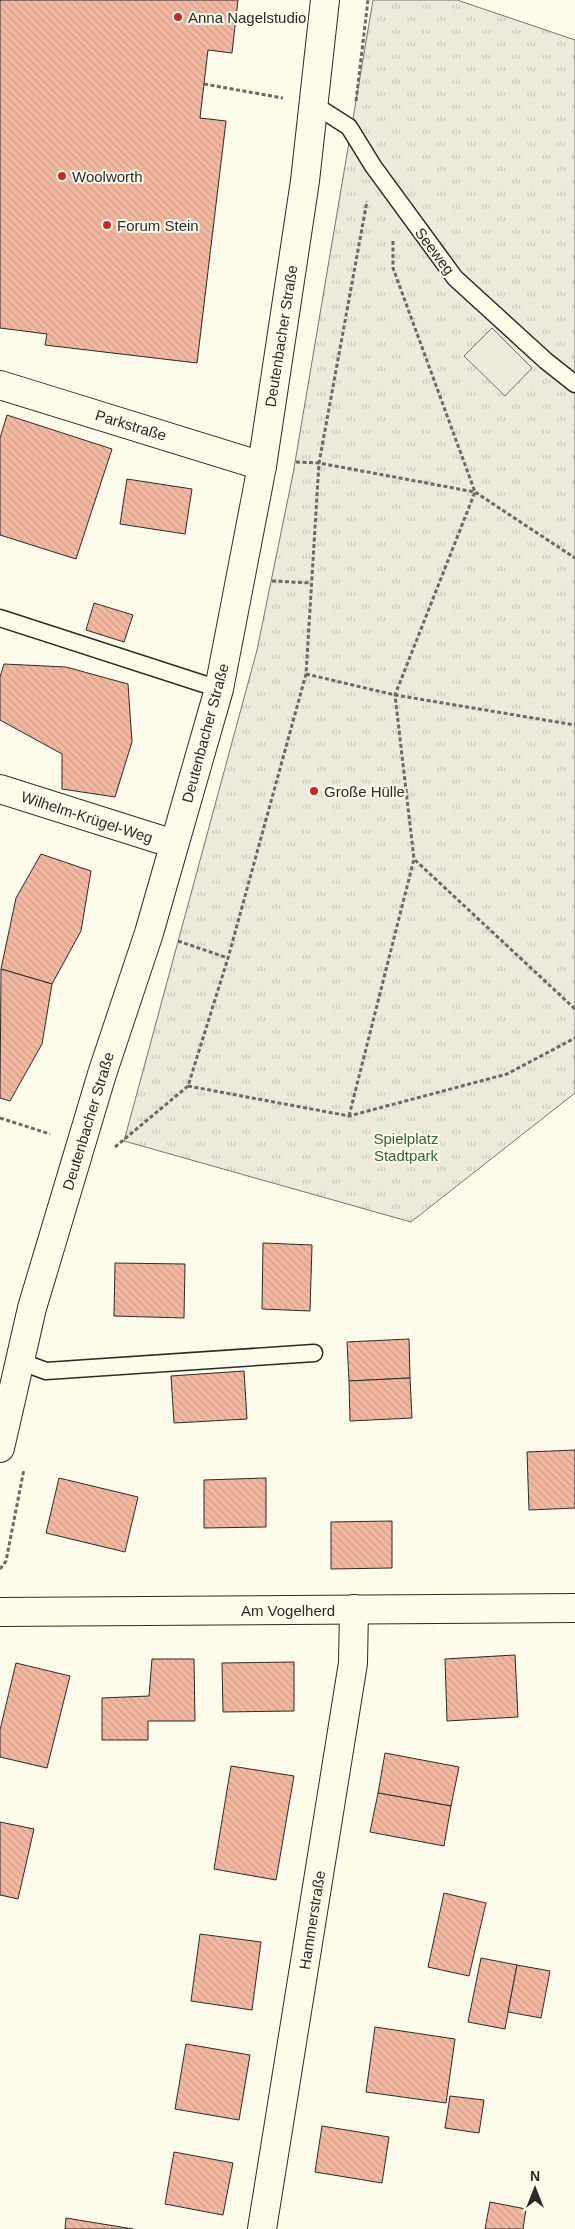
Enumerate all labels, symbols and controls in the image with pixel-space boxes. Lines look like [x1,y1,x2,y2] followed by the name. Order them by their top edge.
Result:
[188,9,306,26] place label: Anna Nagelstudio
[172,11,184,23] marker: Anna Nagelstudio
[72,168,143,185] place label: Woolworth
[56,170,68,182] marker: Woolworth
[117,217,199,234] place label: Forum Stein
[101,219,113,231] marker: Forum Stein
[412,224,458,278] street label: Seeweg
[261,264,301,408] street label: Deutenbacher Straße
[93,406,169,444] street label: Parkstraße
[178,662,232,804] street label: Deutenbacher Straße
[324,783,405,800] place label: Große Hülle
[308,785,320,797] marker: Große Hülle
[19,788,155,846] street label: Wilhelm-Krügel-Weg
[59,1050,117,1192] street label: Deutenbacher Straße
[373,1130,439,1164] park label: Spielplatz Stadtpark
[241,1602,335,1619] street label: Am Vogelherd
[296,1869,328,1971] street label: Hammerstraße
[510,2164,560,2214] north arrow
[530,2168,540,2184] text: N

